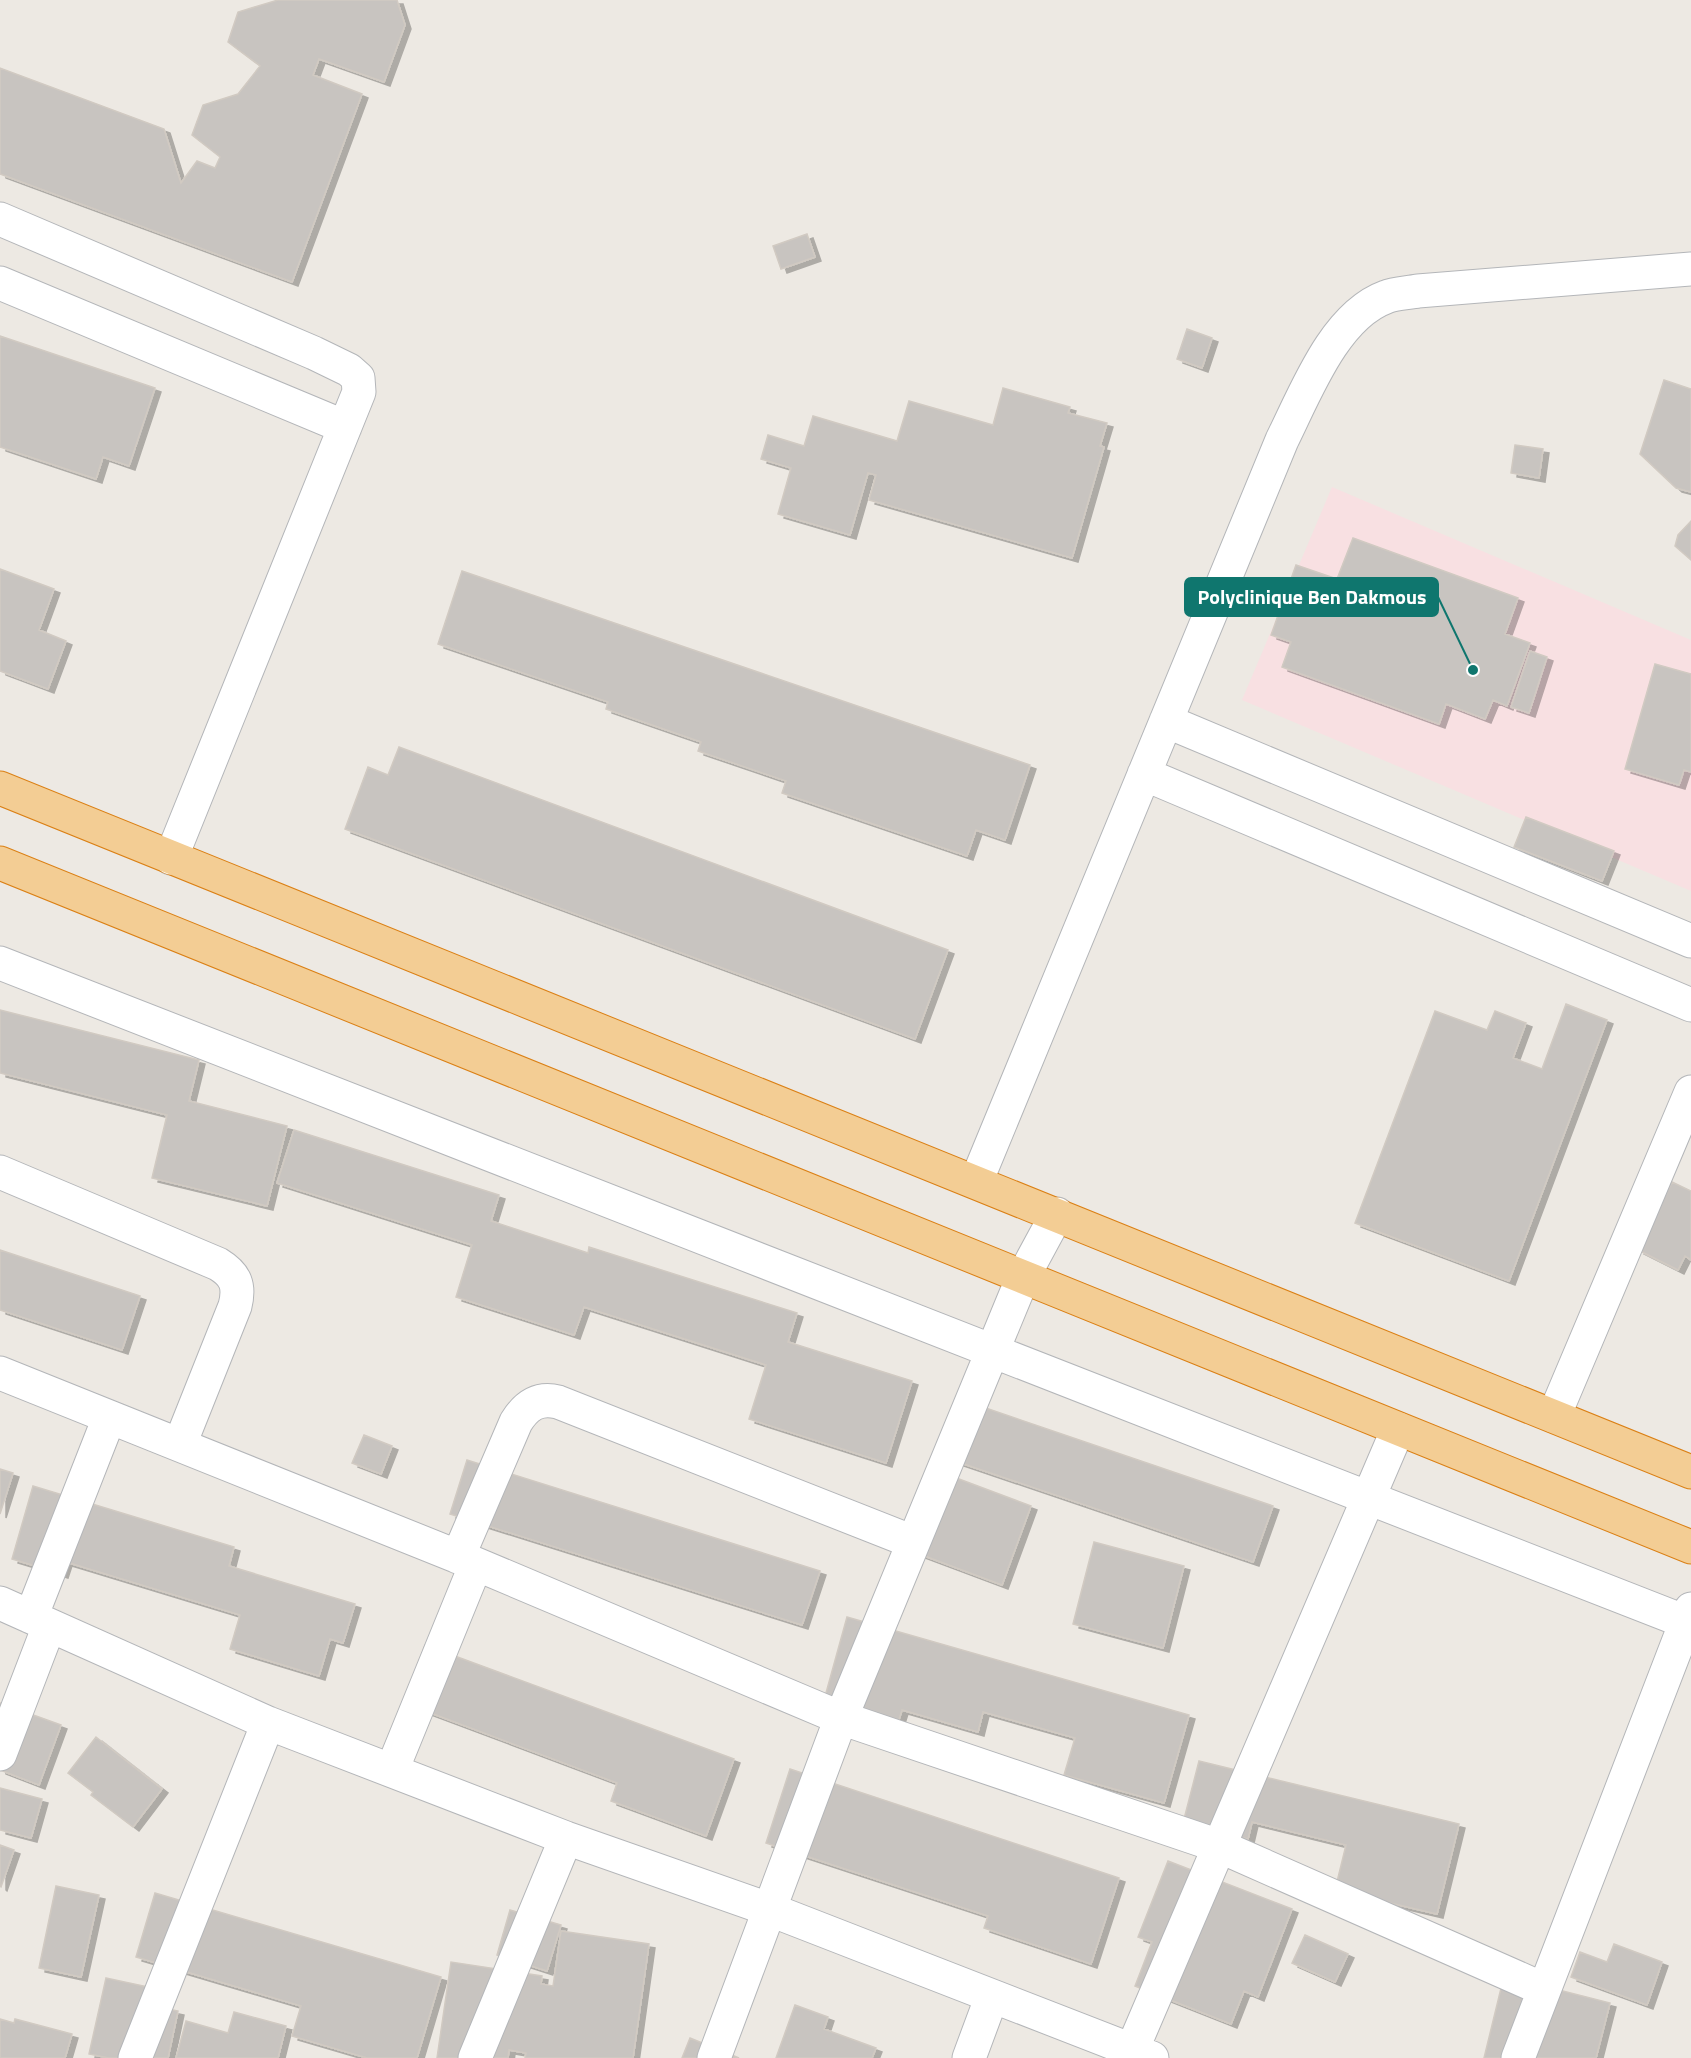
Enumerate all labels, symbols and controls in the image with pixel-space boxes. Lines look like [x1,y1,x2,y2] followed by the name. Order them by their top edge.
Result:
[1185,578,1438,616] callout: Polyclinique Ben Dakmous
[1198,581,1426,612] text: Polyclinique Ben Dakmous

